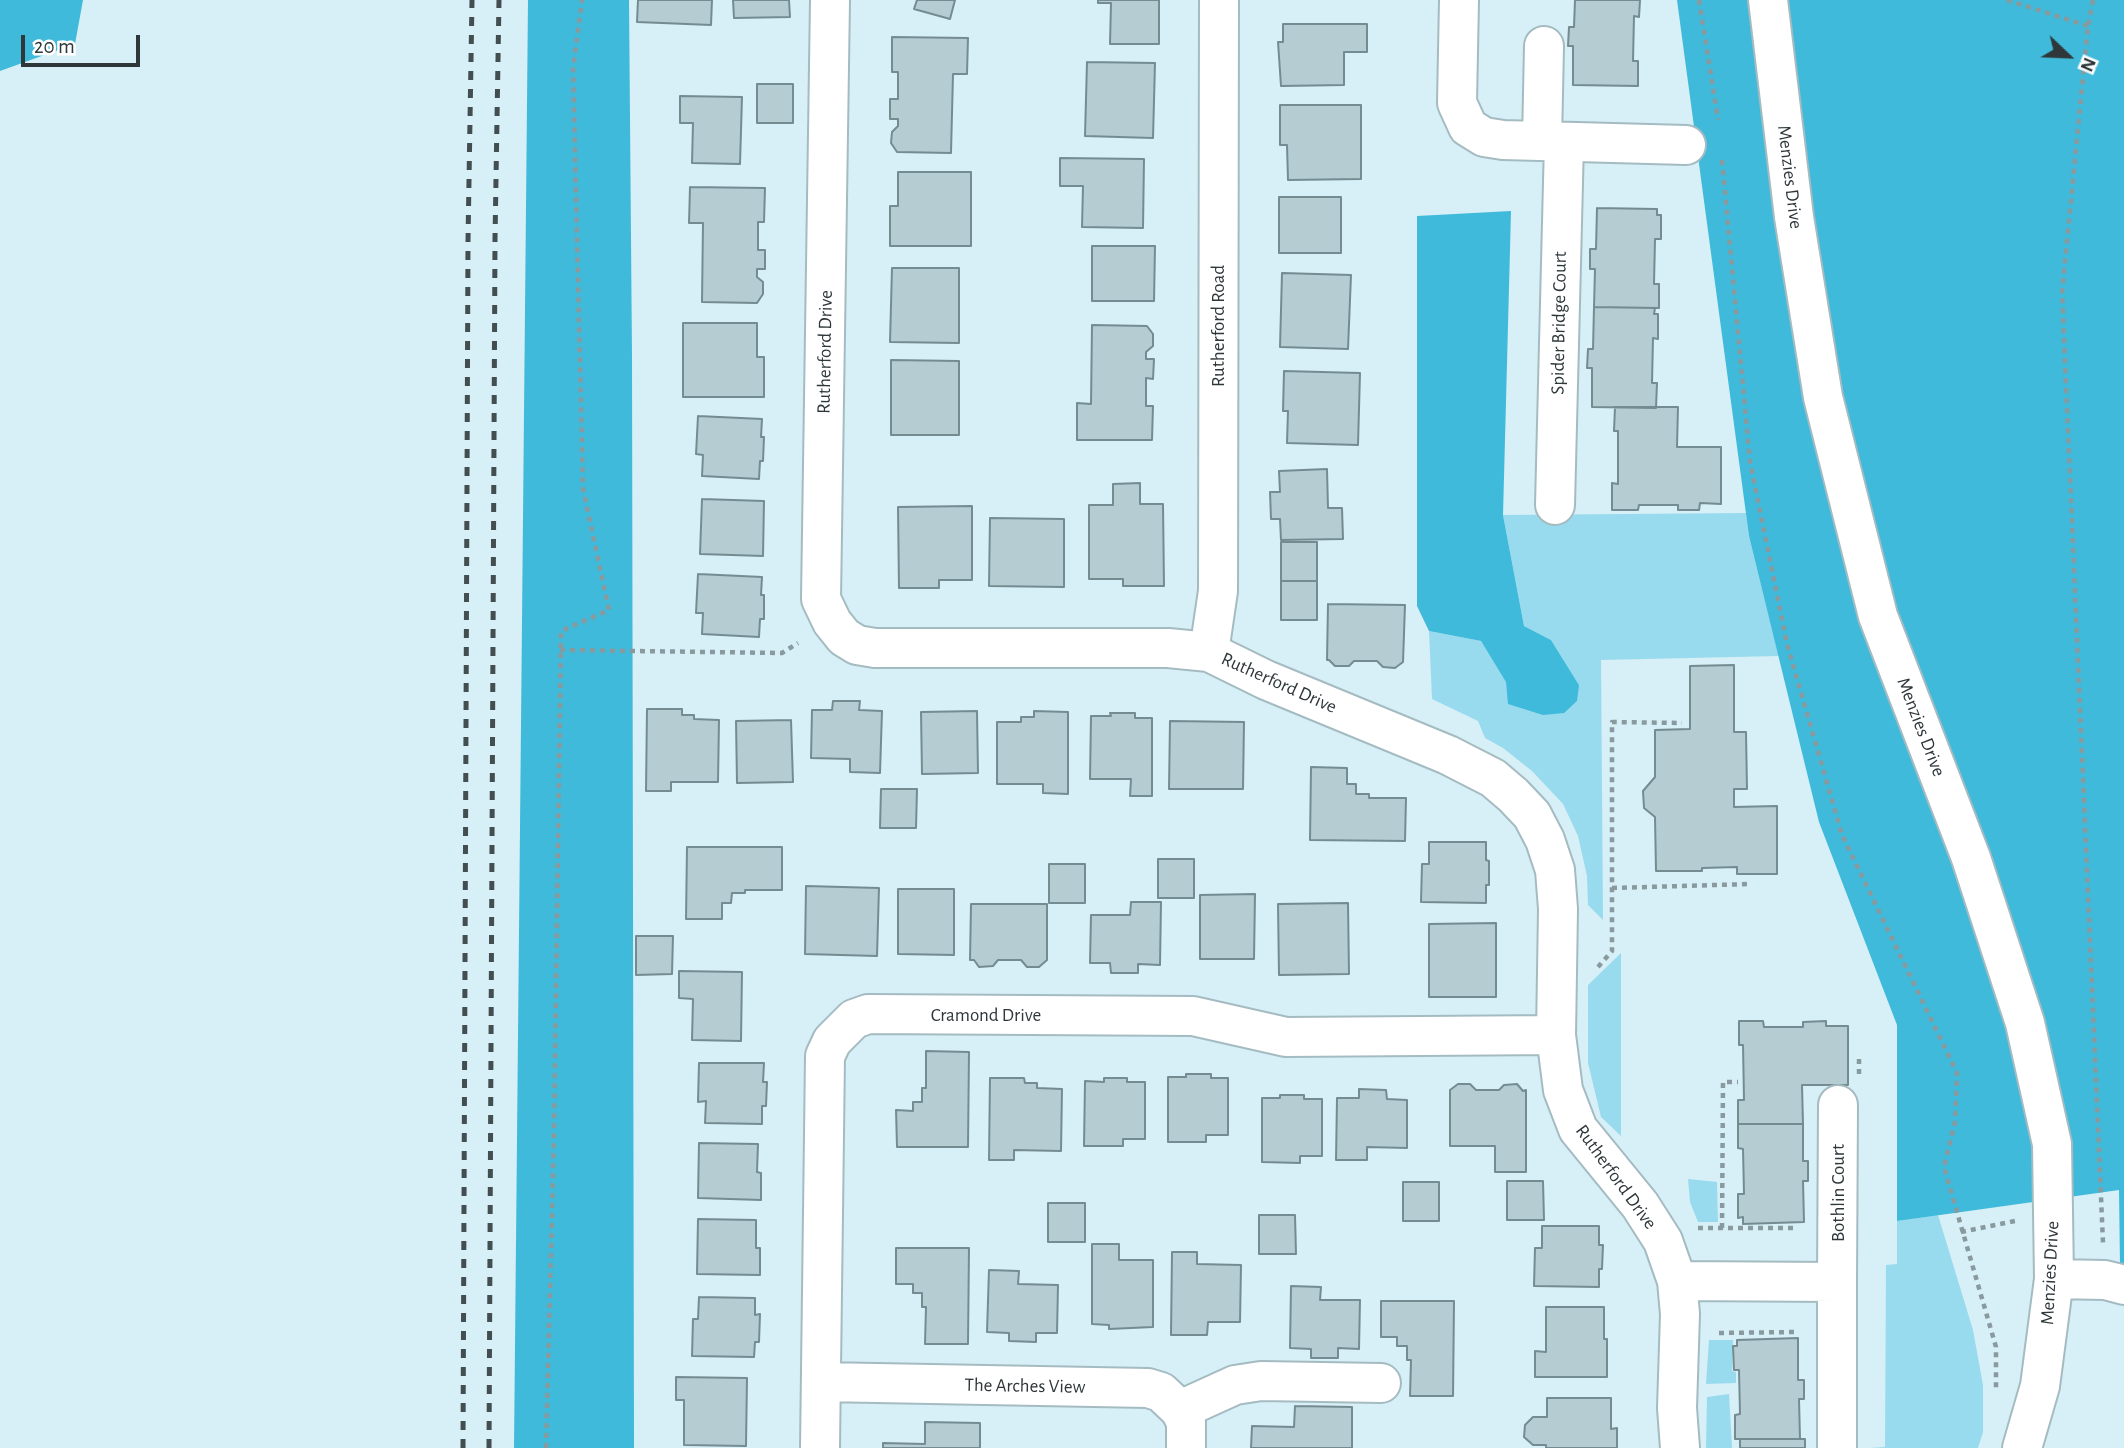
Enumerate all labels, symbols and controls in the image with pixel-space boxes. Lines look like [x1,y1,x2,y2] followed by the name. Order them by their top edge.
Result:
[24,21,144,65] scale bar
[2033,21,2103,91] north arrow
[34,36,75,57] text: 20 m
[2076,55,2099,74] text: N
[1772,124,1808,230] street label: Menzies Drive
[1546,251,1572,395] street label: Spider Bridge Court
[1207,265,1229,387] street label: Rutherford Road
[813,290,837,414] street label: Rutherford Drive
[1218,647,1340,719] street label: Rutherford Drive
[1892,674,1950,780] street label: Menzies Drive
[931,1004,1041,1026] street label: Cramond Drive
[1570,1120,1662,1234] street label: Rutherford Drive
[1827,1144,1849,1242] street label: Bothlin Court
[2036,1220,2064,1326] street label: Menzies Drive
[964,1374,1086,1398] street label: The Arches View

